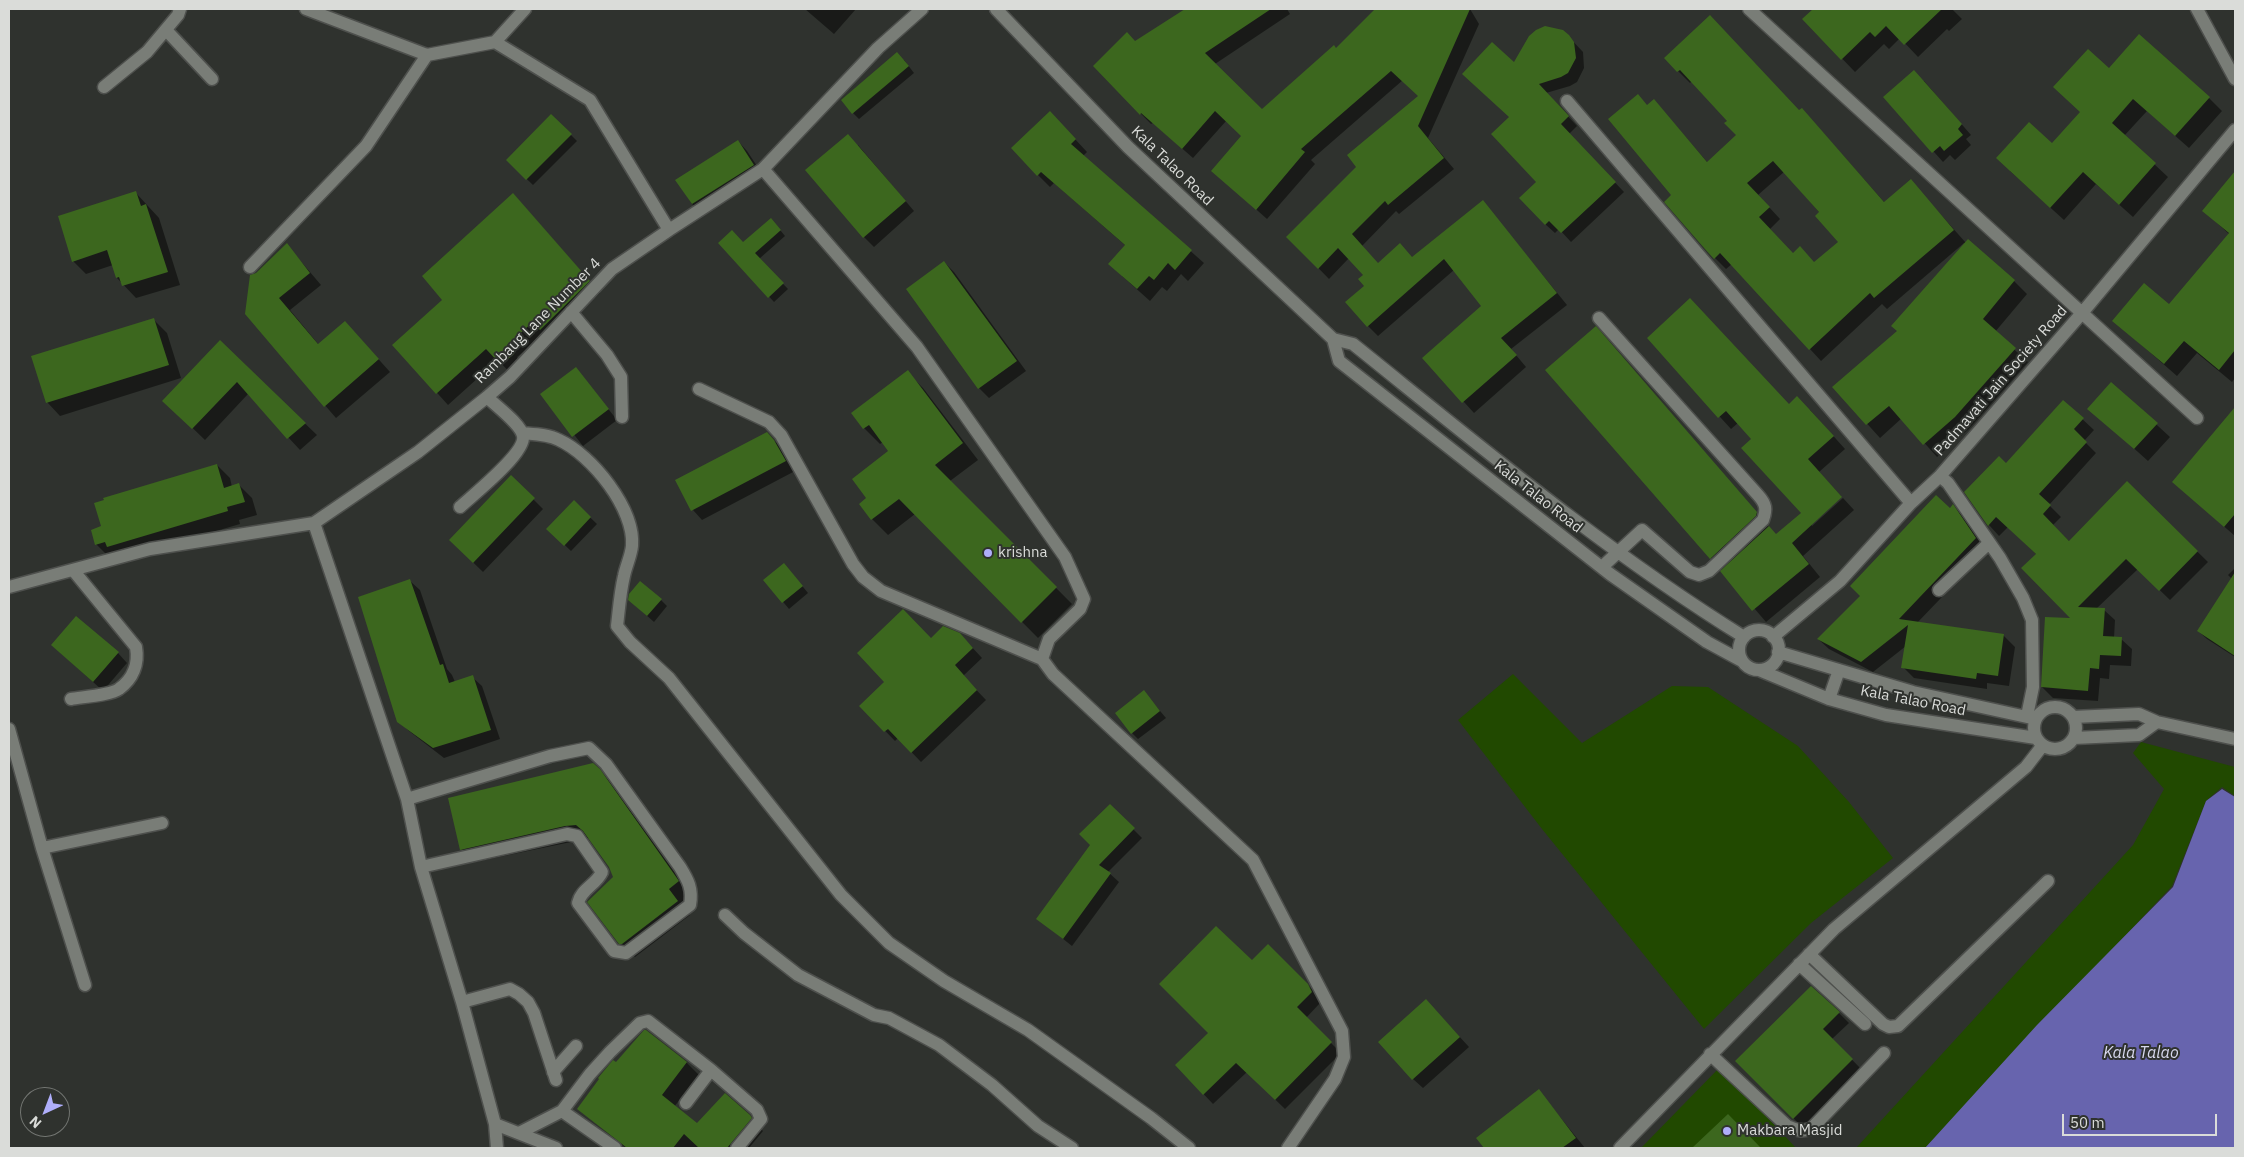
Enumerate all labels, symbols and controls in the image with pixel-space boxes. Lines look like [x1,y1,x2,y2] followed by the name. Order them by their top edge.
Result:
[1127,122,1217,210] street label: Kala Talao Road
[471,254,605,388] street label: Rambaug Lane Number 4
[1931,302,2071,460] street label: Padmavati Jain Society Road
[1490,457,1586,537] street label: Kala Talao Road
[998,544,1048,562] place label: krishna
[982,547,994,559] marker: krishna
[1859,682,1967,720] street label: Kala Talao Road
[2103,1043,2179,1063] water label: Kala Talao
[20,1087,70,1137] north arrow
[2064,1104,2219,1136] scale bar
[26,1112,45,1132] text: N
[2070,1113,2105,1132] text: 50 m
[1737,1122,1842,1140] place label: Makbara Masjid
[1721,1125,1733,1137] marker: Makbara Masjid

